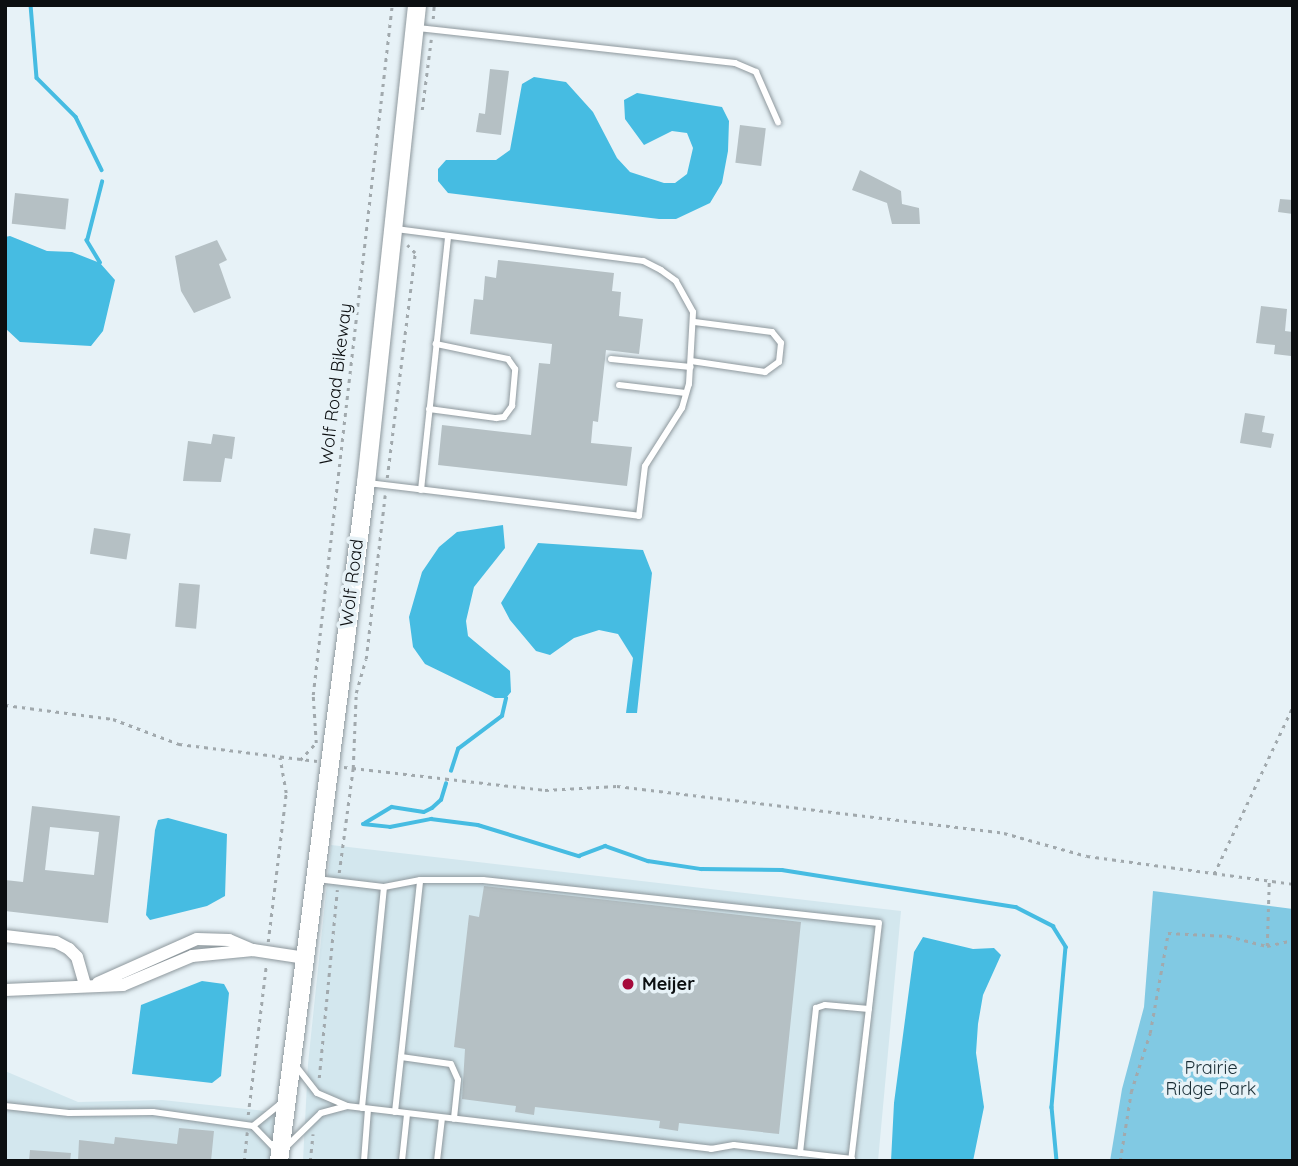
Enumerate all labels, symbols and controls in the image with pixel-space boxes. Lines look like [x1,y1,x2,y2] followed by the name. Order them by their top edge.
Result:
[315,302,357,466] street label: Wolf Road Bikeway
[336,538,368,628] street label: Wolf Road
[642,973,695,995] place label: Meijer
[620,976,636,992] marker: Meijer
[1166,1058,1256,1100] park label: Prairie Ridge Park

